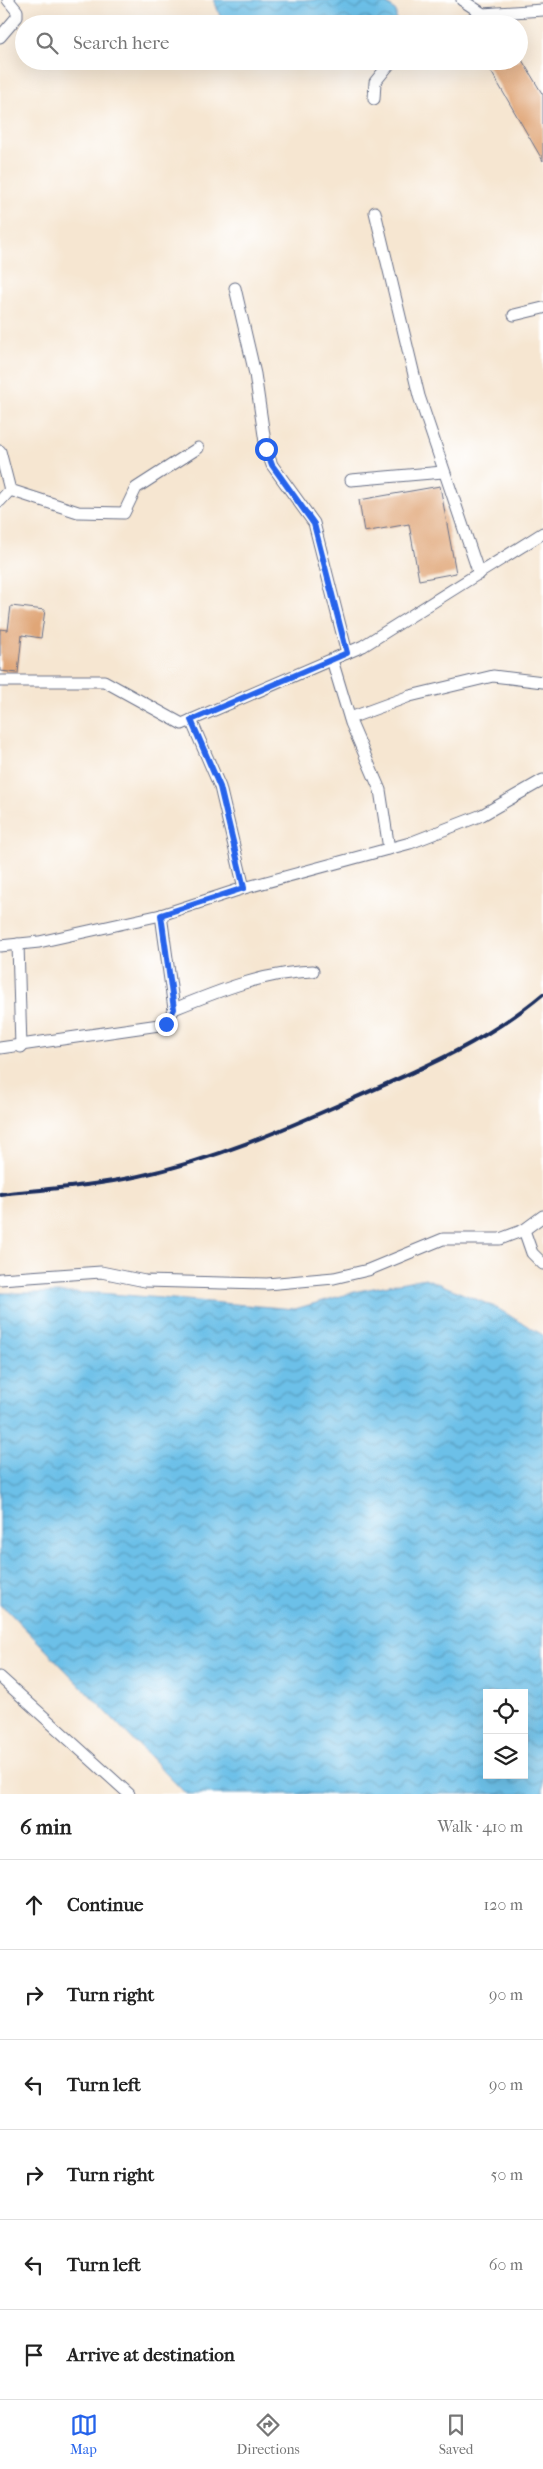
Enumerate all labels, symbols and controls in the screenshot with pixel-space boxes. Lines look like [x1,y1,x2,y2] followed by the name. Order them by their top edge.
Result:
[15,15,528,70] search box
[33,29,61,57] icon: search
[73,32,169,54] text: Search here
[255,438,278,461] route start
[155,1013,178,1036] route end
[483,1689,528,1779] map controls
[483,1689,528,1734] button: locate
[483,1734,528,1779] button: layers
[20,1815,72,1839] text: 6 min
[438,1817,523,1836] text: Walk · 410 m
[20,1891,48,1919] icon: ahead
[67,1894,143,1916] text: Continue
[484,1895,523,1914] text: 120 m
[20,1981,48,2009] icon: right
[67,1984,154,2006] text: Turn right
[489,1985,523,2004] text: 90 m
[20,2071,48,2099] icon: left
[67,2074,141,2096] text: Turn left
[489,2075,523,2094] text: 90 m
[20,2161,48,2189] icon: right
[67,2164,154,2186] text: Turn right
[491,2165,523,2184] text: 50 m
[20,2251,48,2279] icon: left
[67,2254,141,2276] text: Turn left
[489,2255,523,2274] text: 60 m
[20,2341,48,2369] icon: arrive
[67,2344,235,2366] text: Arrive at destination
[70,2411,98,2458] tab: Map
[237,2411,300,2458] tab: Directions
[439,2411,473,2458] tab: Saved

